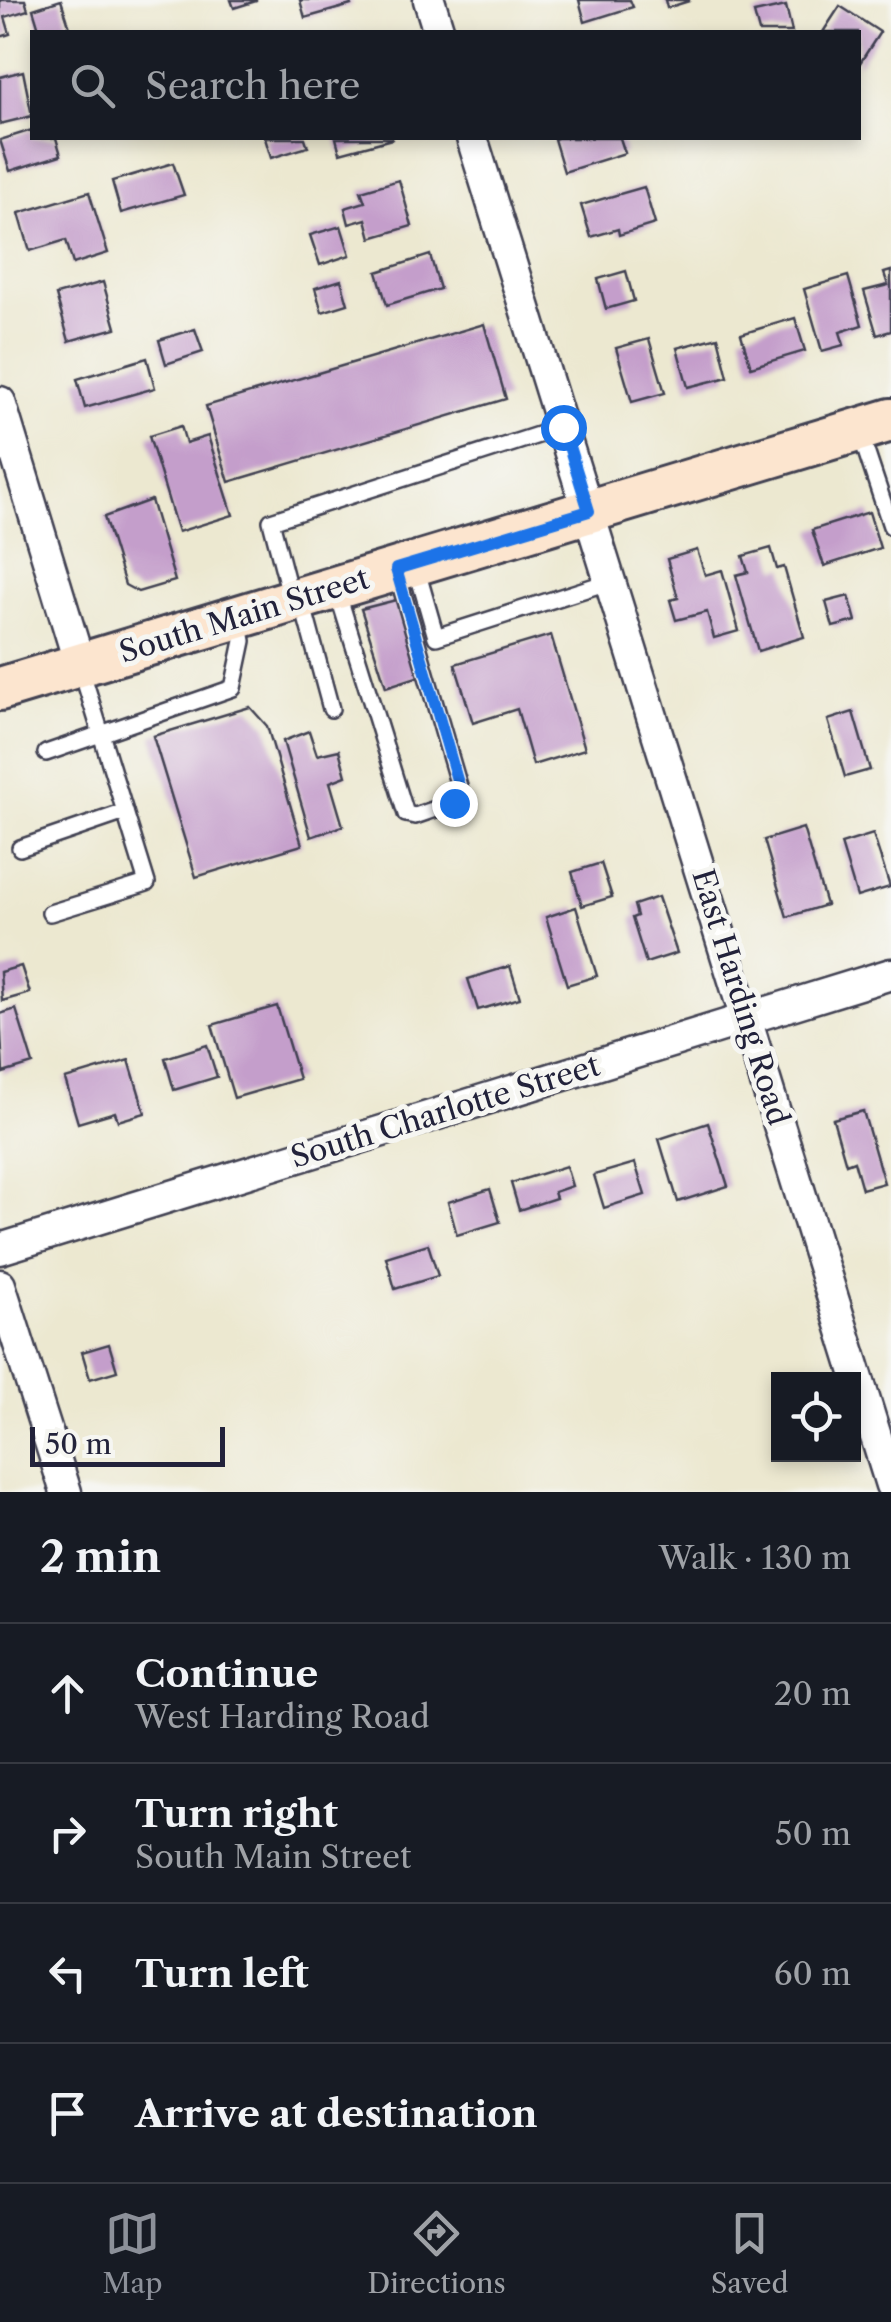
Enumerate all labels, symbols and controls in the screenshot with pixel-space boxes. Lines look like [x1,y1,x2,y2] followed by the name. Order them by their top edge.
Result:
[30,30,861,140] search box
[65,58,120,113] icon: search
[145,62,360,109] text: Search here
[541,405,587,451] route start
[115,559,374,671] street label: South Main Street
[432,781,478,827] route end
[684,865,798,1129] street label: East Harding Road
[286,1046,604,1176] street label: South Charlotte Street
[771,1372,861,1462] map controls
[771,1372,861,1462] button: locate
[30,1422,225,1466] scale bar
[45,1427,112,1461] text: 50 m
[40,1531,161,1583] text: 2 min
[659,1538,851,1577] text: Walk · 130 m
[135,1650,318,1697] text: Continue
[40,1666,95,1721] icon: ahead
[774,1674,851,1713] text: 20 m
[135,1697,430,1736] text: West Harding Road
[135,1790,338,1837] text: Turn right
[40,1806,95,1861] icon: right
[775,1814,851,1853] text: 50 m
[135,1837,411,1876] text: South Main Street
[40,1946,95,2001] icon: left
[135,1950,309,1997] text: Turn left
[774,1954,851,1993] text: 60 m
[40,2086,95,2141] icon: arrive
[135,2090,538,2137] text: Arrive at destination
[102,2206,163,2300] tab: Map
[367,2206,506,2300] tab: Directions
[711,2206,789,2300] tab: Saved

